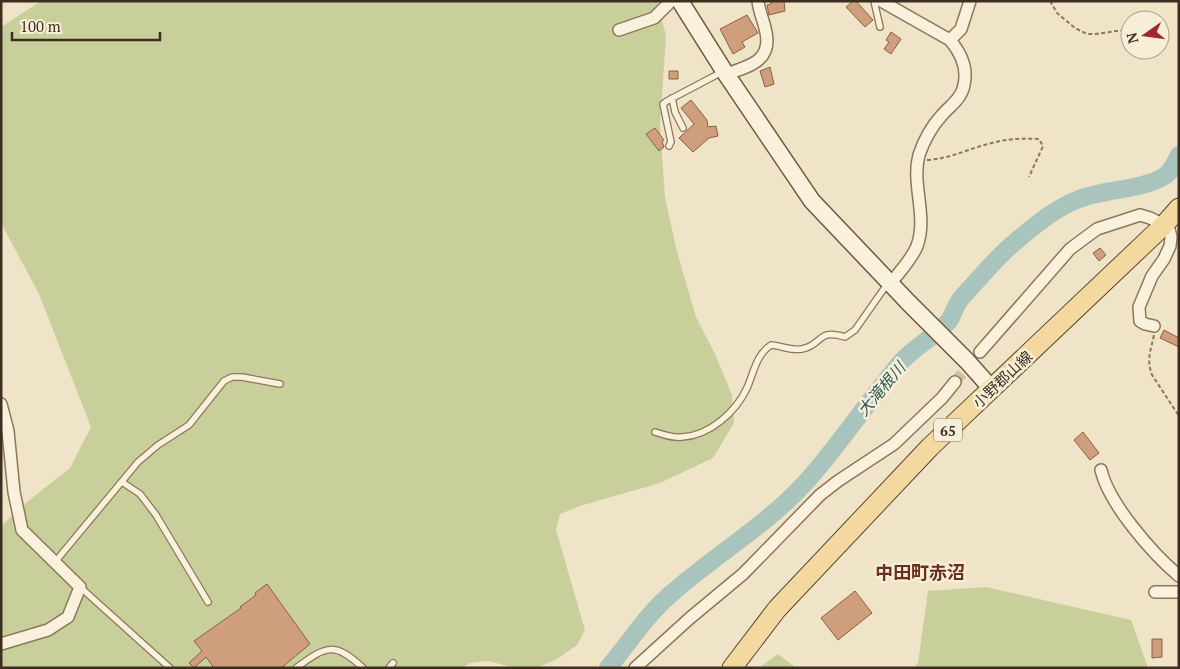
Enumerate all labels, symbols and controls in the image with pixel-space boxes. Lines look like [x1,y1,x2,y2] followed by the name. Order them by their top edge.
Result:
[12,10,160,42] scale bar
[1120,10,1170,60] north arrow
[20,16,61,36] text: 100 m
[1121,30,1142,46] text: N
[968,346,1036,412] street label: 小野郡山線
[852,356,911,421] water label: 大滝根川
[934,418,962,442] road number: 65
[875,560,965,584] district label: 中田町赤沼

